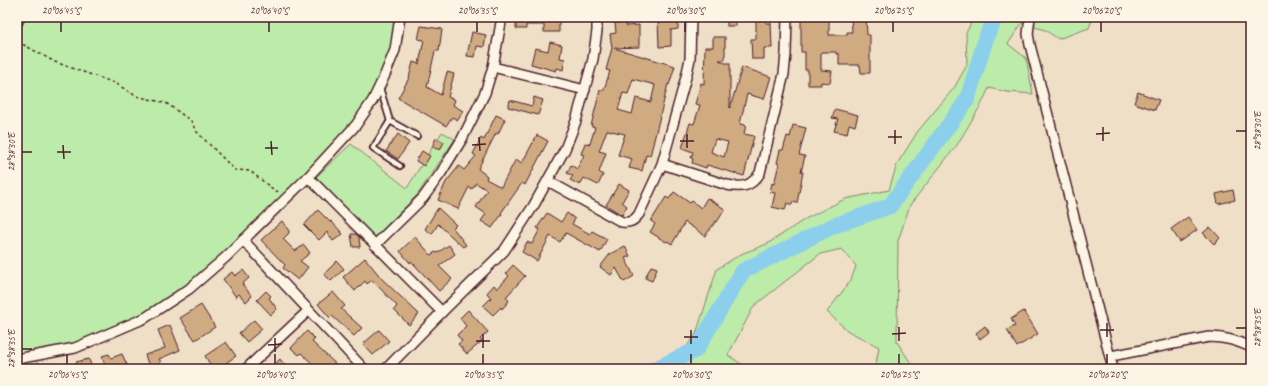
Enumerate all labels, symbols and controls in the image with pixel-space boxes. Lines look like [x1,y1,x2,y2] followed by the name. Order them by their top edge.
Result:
[42,4,82,17] text: 20°06'45"S
[250,4,290,17] text: 20°06'40"S
[458,4,498,17] text: 20°06'35"S
[666,4,706,17] text: 20°06'30"S
[874,4,914,17] text: 20°06'25"S
[1082,4,1122,17] text: 20°06'20"S
[1251,110,1264,150] text: 28°38'30"E
[5,131,18,171] text: 28°38'30"E
[1251,307,1264,347] text: 28°38'35"E
[5,328,18,368] text: 28°38'35"E
[48,368,88,381] text: 20°06'45"S
[256,368,296,381] text: 20°06'40"S
[464,368,504,381] text: 20°06'35"S
[672,368,712,381] text: 20°06'30"S
[880,368,920,381] text: 20°06'25"S
[1088,368,1128,381] text: 20°06'20"S

